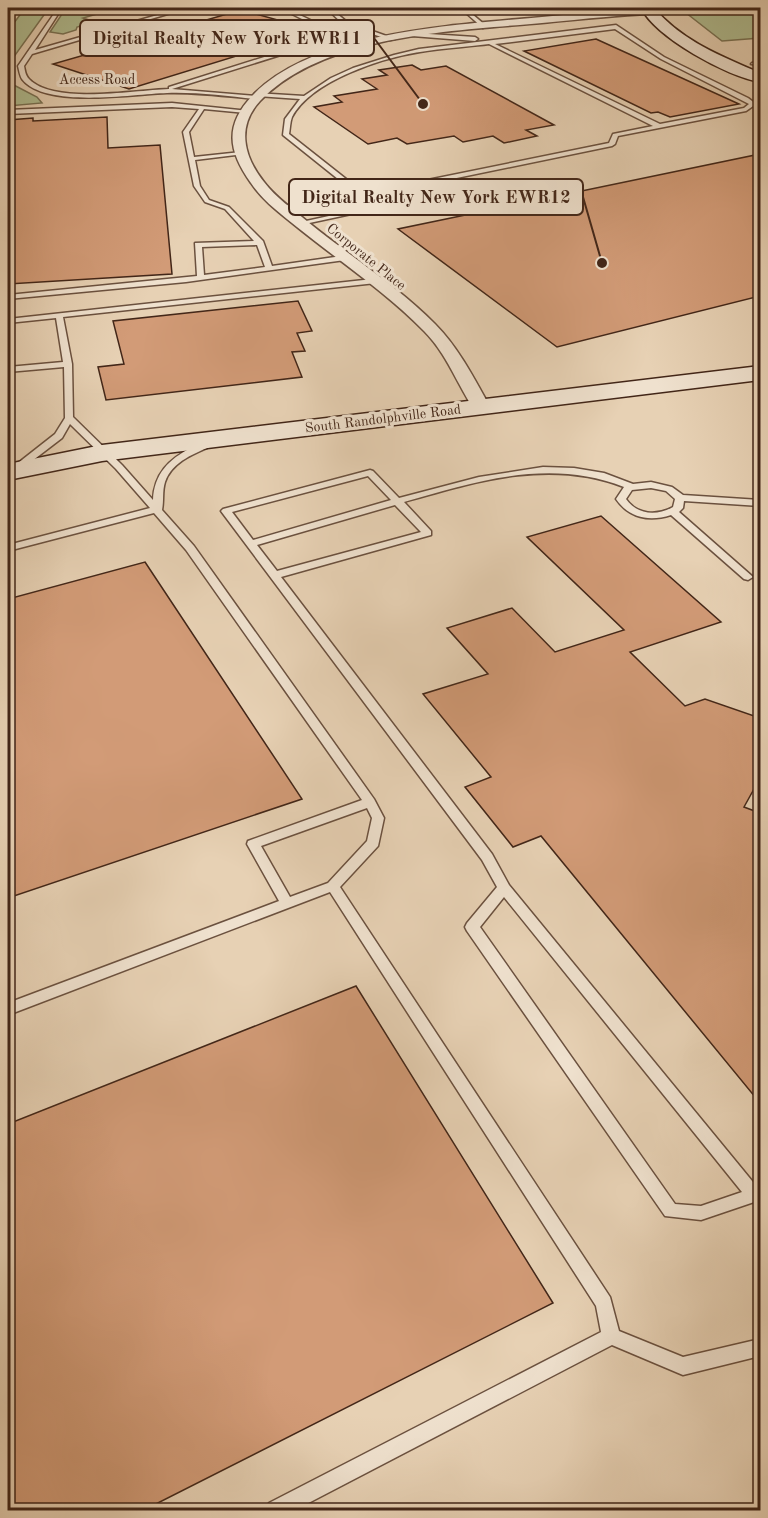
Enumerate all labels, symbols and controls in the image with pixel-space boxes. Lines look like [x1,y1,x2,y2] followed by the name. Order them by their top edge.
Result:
[80,20,374,56] callout: Digital Realty New York EWR11
[92,30,362,48] text: Digital Realty New York EWR11
[59,73,135,87] street label: Access Road
[289,179,583,215] callout: Digital Realty New York EWR12
[301,189,571,207] text: Digital Realty New York EWR12
[324,221,408,293] street label: Corporate Place
[304,402,462,436] street label: South Randolphville Road

